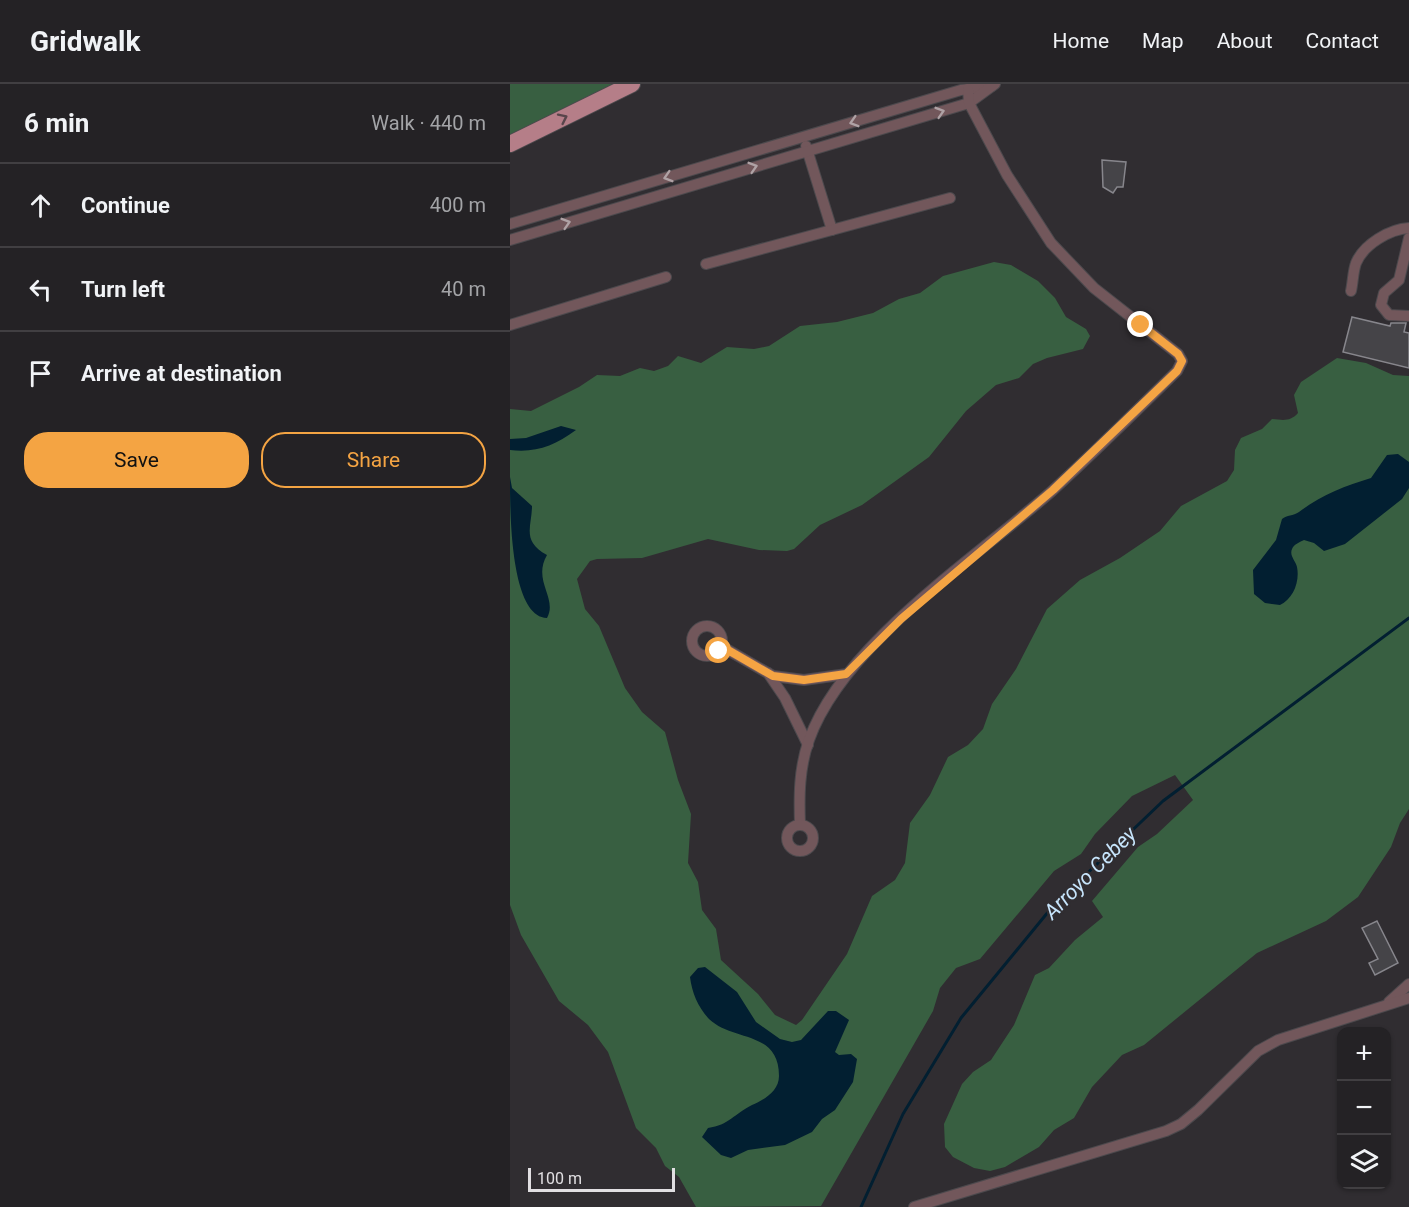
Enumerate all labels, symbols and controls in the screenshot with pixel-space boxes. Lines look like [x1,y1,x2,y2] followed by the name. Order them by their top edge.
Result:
[30,25,140,58] text: Gridwalk
[1053,29,1109,53] text: Home
[1142,29,1184,53] text: Map
[1217,29,1273,53] text: About
[1306,29,1379,53] text: Contact
[934,107,945,119] one-way arrow
[24,108,89,138] text: 6 min
[371,111,486,135] text: Walk · 440 m
[556,114,567,125] one-way arrow
[849,115,860,127] one-way arrow
[747,162,758,174] one-way arrow
[663,170,673,182] one-way arrow
[24,189,57,222] icon: ahead
[81,193,170,218] text: Continue
[430,193,486,217] text: 400 m
[560,218,571,230] one-way arrow
[24,273,57,306] icon: left
[81,277,165,302] text: Turn left
[441,277,486,301] text: 40 m
[1127,311,1153,337] route end
[24,357,57,390] icon: arrive
[81,361,282,386] text: Arrive at destination
[24,432,249,488] button: Save
[261,432,486,488] button: Share
[705,637,731,663] route start
[1038,821,1142,925] water label: Arroyo Cebey
[1337,1027,1391,1189] map controls
[1337,1027,1391,1081] button: +
[1337,1081,1391,1135] button: −
[1337,1135,1391,1189] button: layers
[528,1165,675,1192] scale bar
[537,1169,582,1188] text: 100 m

